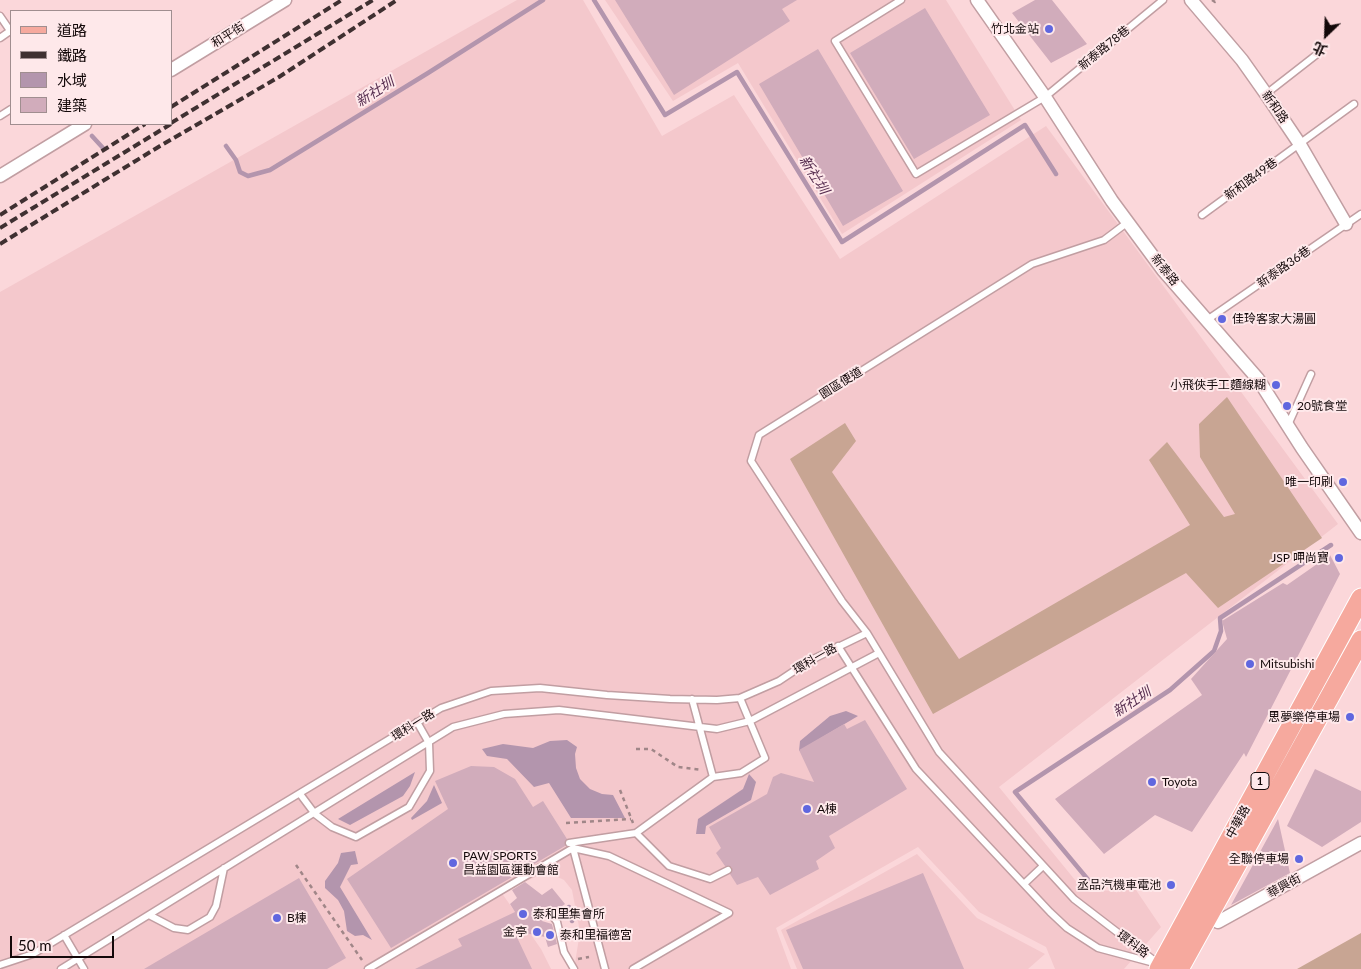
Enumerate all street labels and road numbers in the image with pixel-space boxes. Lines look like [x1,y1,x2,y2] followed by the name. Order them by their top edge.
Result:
[209,19,247,51] street label: 和平街
[1075,23,1133,73] street label: 新泰路78巷
[1259,88,1291,126] street label: 新和路
[1222,155,1280,203] street label: 新和路49巷
[1255,243,1313,291] street label: 新泰路36巷
[1148,251,1182,289] street label: 新泰路
[817,364,865,402] street label: 園區便道
[791,641,839,677] street label: 環科一路
[389,706,437,744] street label: 環科一路
[1251,772,1269,789] road number: 1
[1223,803,1253,841] street label: 中華路
[1265,871,1303,901] street label: 華興街
[1114,927,1152,961] street label: 環科路

